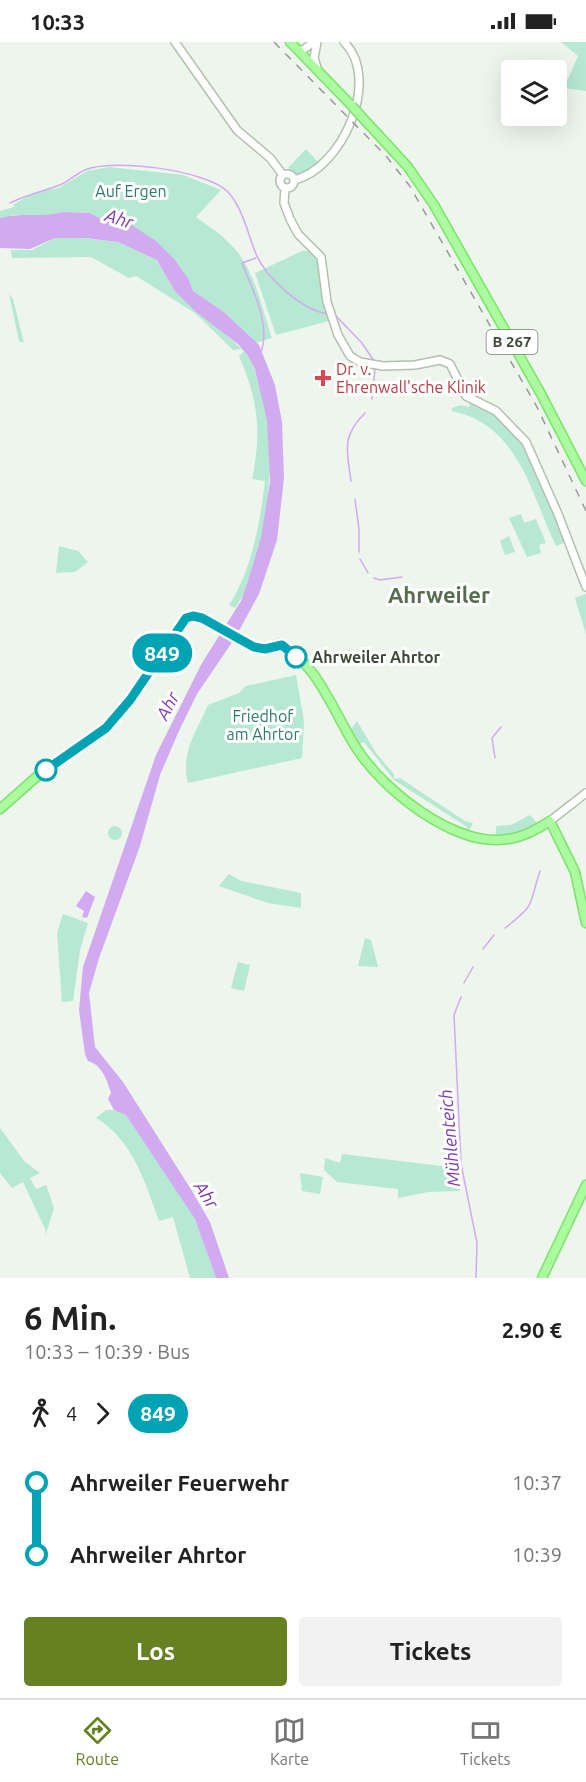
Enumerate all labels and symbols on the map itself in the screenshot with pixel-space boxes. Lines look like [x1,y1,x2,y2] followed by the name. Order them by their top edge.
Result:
[95,182,167,200] park label: Auf Ergen
[102,204,137,232] water label: Ahr
[486,330,538,354] road number: B 267
[336,360,486,396] place label: Dr. v. Ehrenwall'sche Klinik
[314,369,332,387] marker: Dr. v. Ehrenwall'sche Klinik
[388,582,490,607] district label: Ahrweiler
[128,634,196,672] line badge: 849
[285,646,307,668] marker: Ahrweiler Ahrtor
[312,648,441,666] place label: Ahrweiler Ahrtor
[151,687,183,724] water label: Ahr
[227,707,299,743] park label: Friedhof am Ahrtor
[35,759,57,781] unlabelled marker
[435,1088,463,1188] water label: Mühlenteich
[190,1176,224,1213] water label: Ahr

